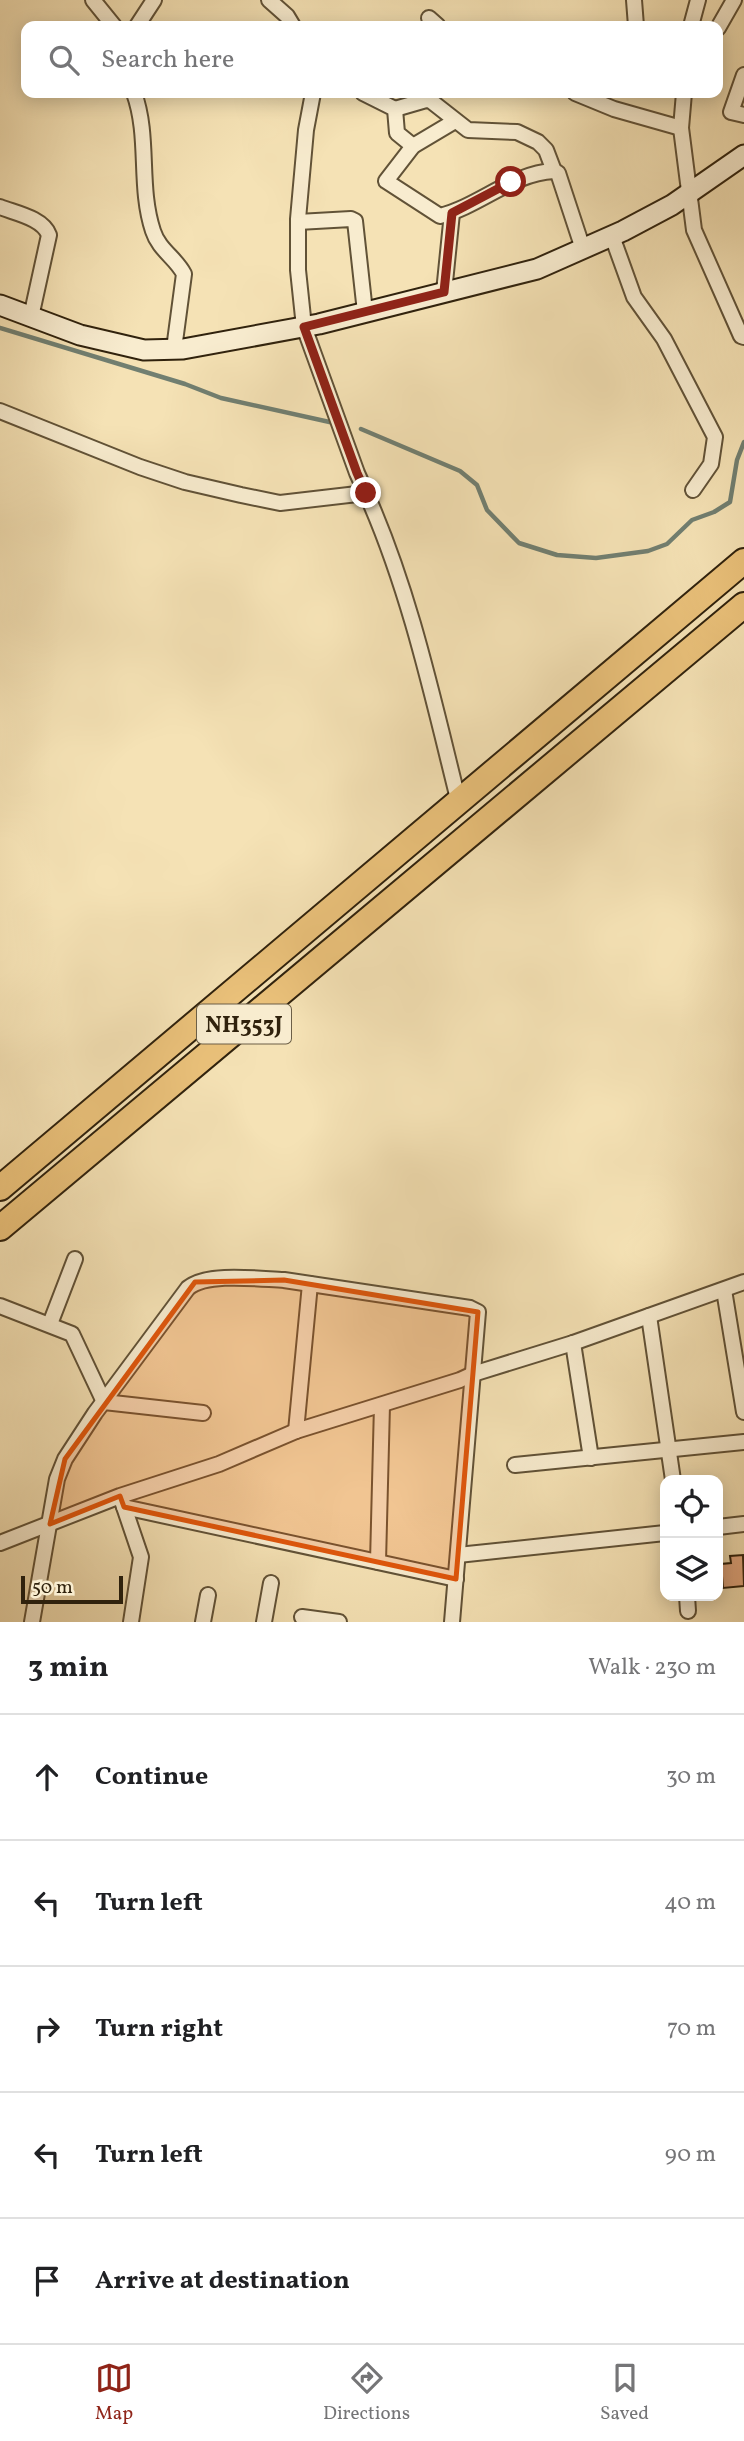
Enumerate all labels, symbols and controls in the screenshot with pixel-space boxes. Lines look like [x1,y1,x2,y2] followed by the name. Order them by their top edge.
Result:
[21,21,723,98] search box
[45,41,83,79] icon: search
[101,42,234,78] text: Search here
[495,166,526,197] route start
[350,477,381,508] route end
[197,1004,291,1044] road number: NH353J
[660,1475,723,1601] map controls
[660,1475,723,1538] button: locate
[660,1538,723,1601] button: layers
[21,1573,122,1605] scale bar
[32,1575,73,1601] text: 50 m
[28,1647,109,1689] text: 3 min
[588,1652,716,1684] text: Walk · 230 m
[28,1758,66,1796] icon: ahead
[95,1759,208,1795] text: Continue
[666,1761,716,1793] text: 30 m
[28,1884,66,1922] icon: left
[95,1885,203,1921] text: Turn left
[664,1887,716,1919] text: 40 m
[28,2010,66,2048] icon: right
[95,2011,223,2047] text: Turn right
[667,2013,716,2045] text: 70 m
[28,2136,66,2174] icon: left
[95,2137,203,2173] text: Turn left
[665,2139,716,2171] text: 90 m
[28,2262,66,2300] icon: arrive
[95,2263,350,2299] text: Arrive at destination
[95,2359,133,2427] tab: Map
[323,2359,410,2427] tab: Directions
[600,2359,649,2427] tab: Saved

